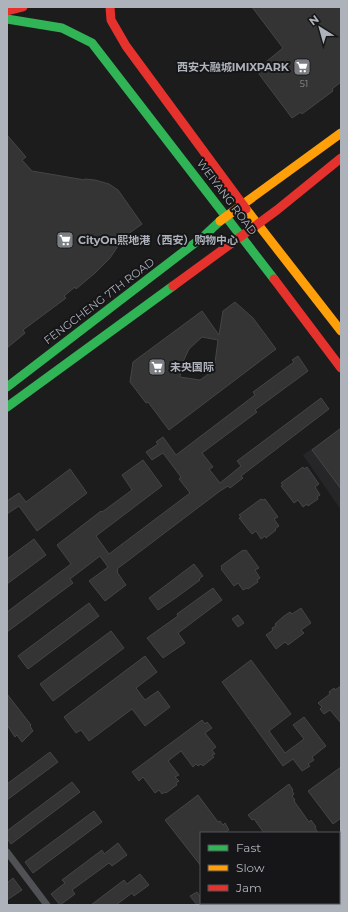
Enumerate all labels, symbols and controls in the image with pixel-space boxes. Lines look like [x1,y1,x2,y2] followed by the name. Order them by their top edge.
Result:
[300,8,340,48] north arrow
[306,12,322,28] text: N
[292,57,312,77] supermarket icon: 西安大融城IMIXPARK
[177,60,290,74] place label: 西安大融城IMIXPARK
[300,78,308,89] house number: 51
[194,156,260,238] street label: WEIYANG ROAD
[55,230,75,250] supermarket icon: CityOn熙地港（西安）购物中心
[78,233,238,247] place label: CityOn熙地港（西安）购物中心
[41,255,157,347] street label: FENGCHENG 7TH ROAD
[147,357,167,377] supermarket icon: 未央国际
[170,360,214,374] place label: 未央国际
[200,832,340,904] legend
[236,840,261,855] text: Fast
[236,860,265,875] text: Slow
[235,880,262,895] text: Jam

